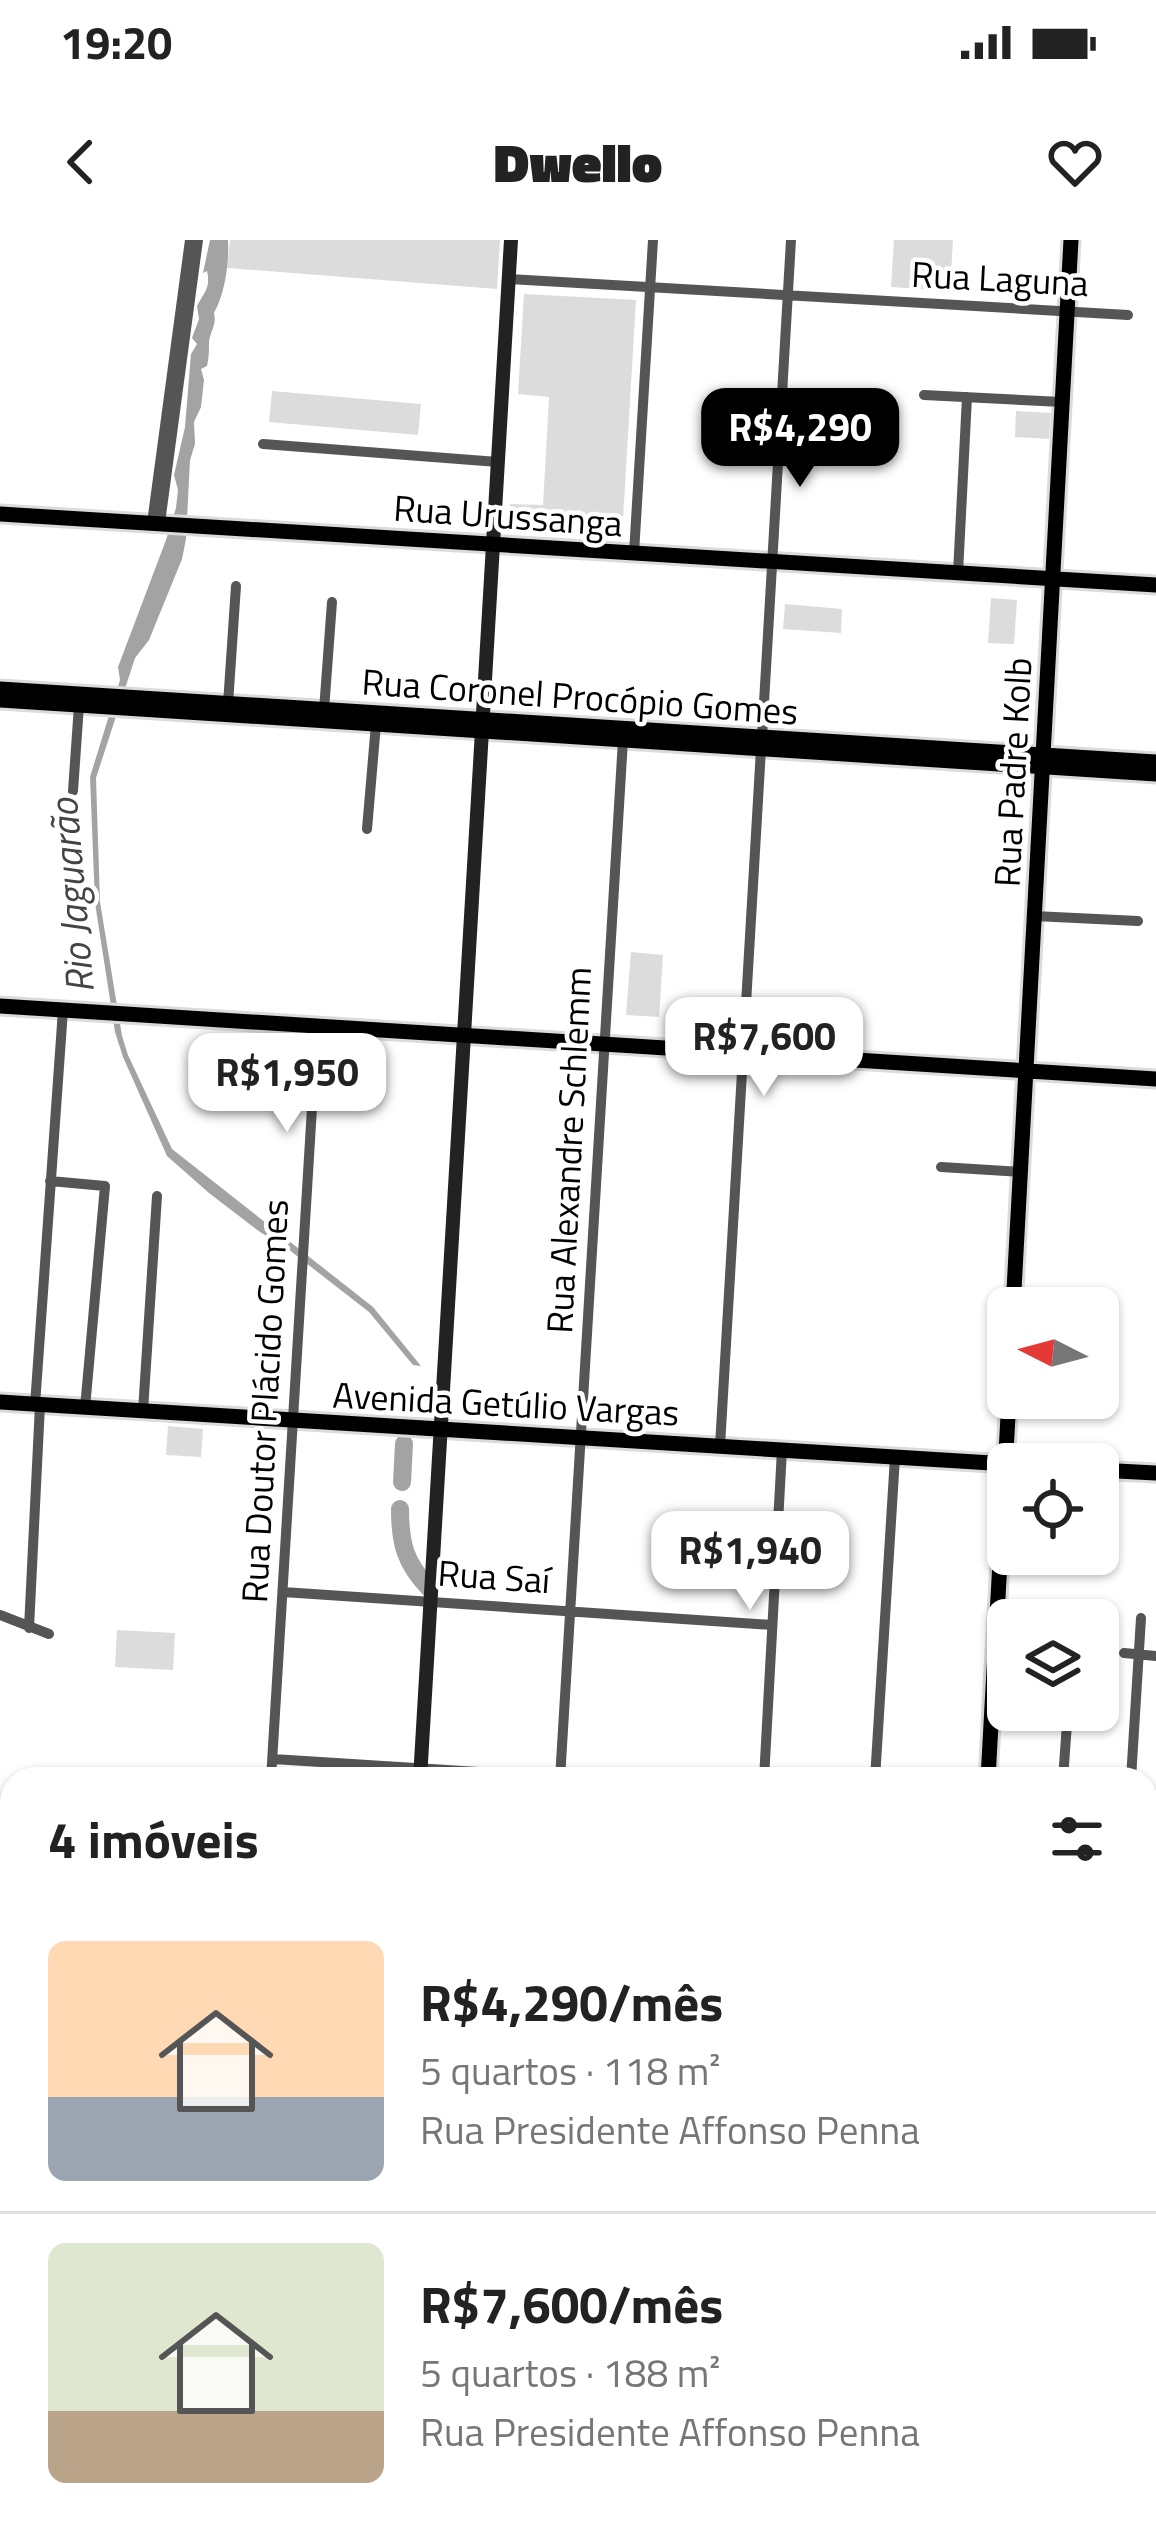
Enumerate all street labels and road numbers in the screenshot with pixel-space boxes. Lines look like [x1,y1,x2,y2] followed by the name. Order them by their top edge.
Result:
[910,246,1090,310] street label: Rua Laguna
[392,480,624,550] street label: Rua Urussanga
[360,653,800,739] street label: Rua Coronel Procópio Gomes
[979,656,1045,888] street label: Rua Padre Kolb
[531,965,605,1335] street label: Rua Alexandre Schlemm
[226,1198,302,1604] street label: Rua Doutor Plácido Gomes
[331,1366,681,1440] street label: Avenida Getúlio Vargas
[436,1545,555,1608] street label: Rua Saí

